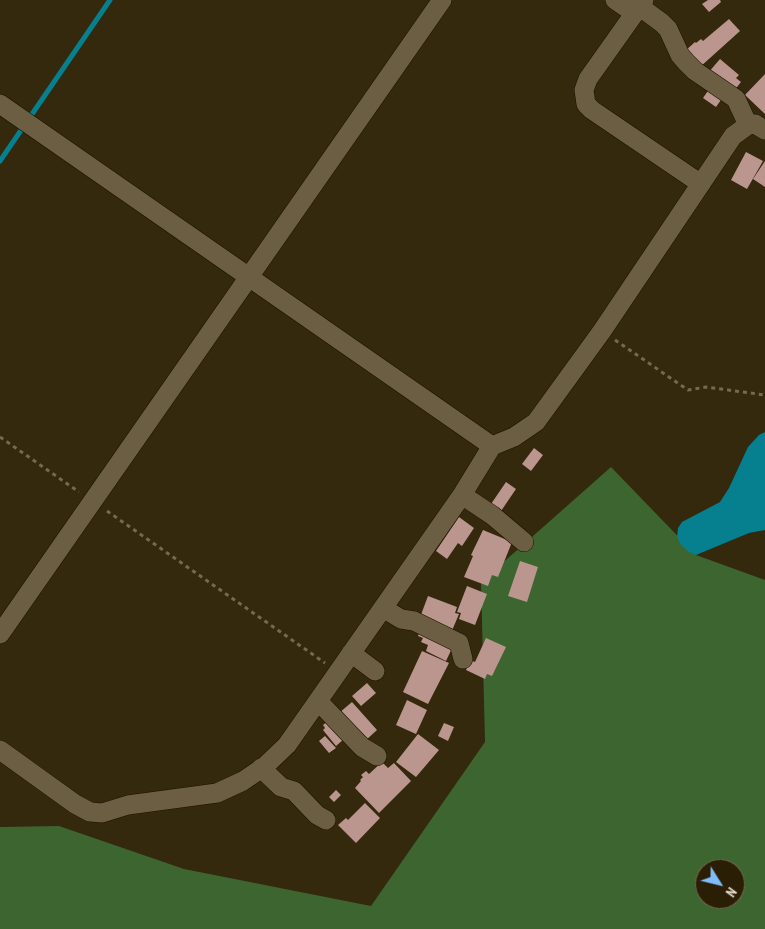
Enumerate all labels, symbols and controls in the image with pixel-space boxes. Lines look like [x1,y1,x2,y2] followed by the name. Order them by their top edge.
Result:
[695,859,745,909] north arrow
[722,884,741,901] text: N

